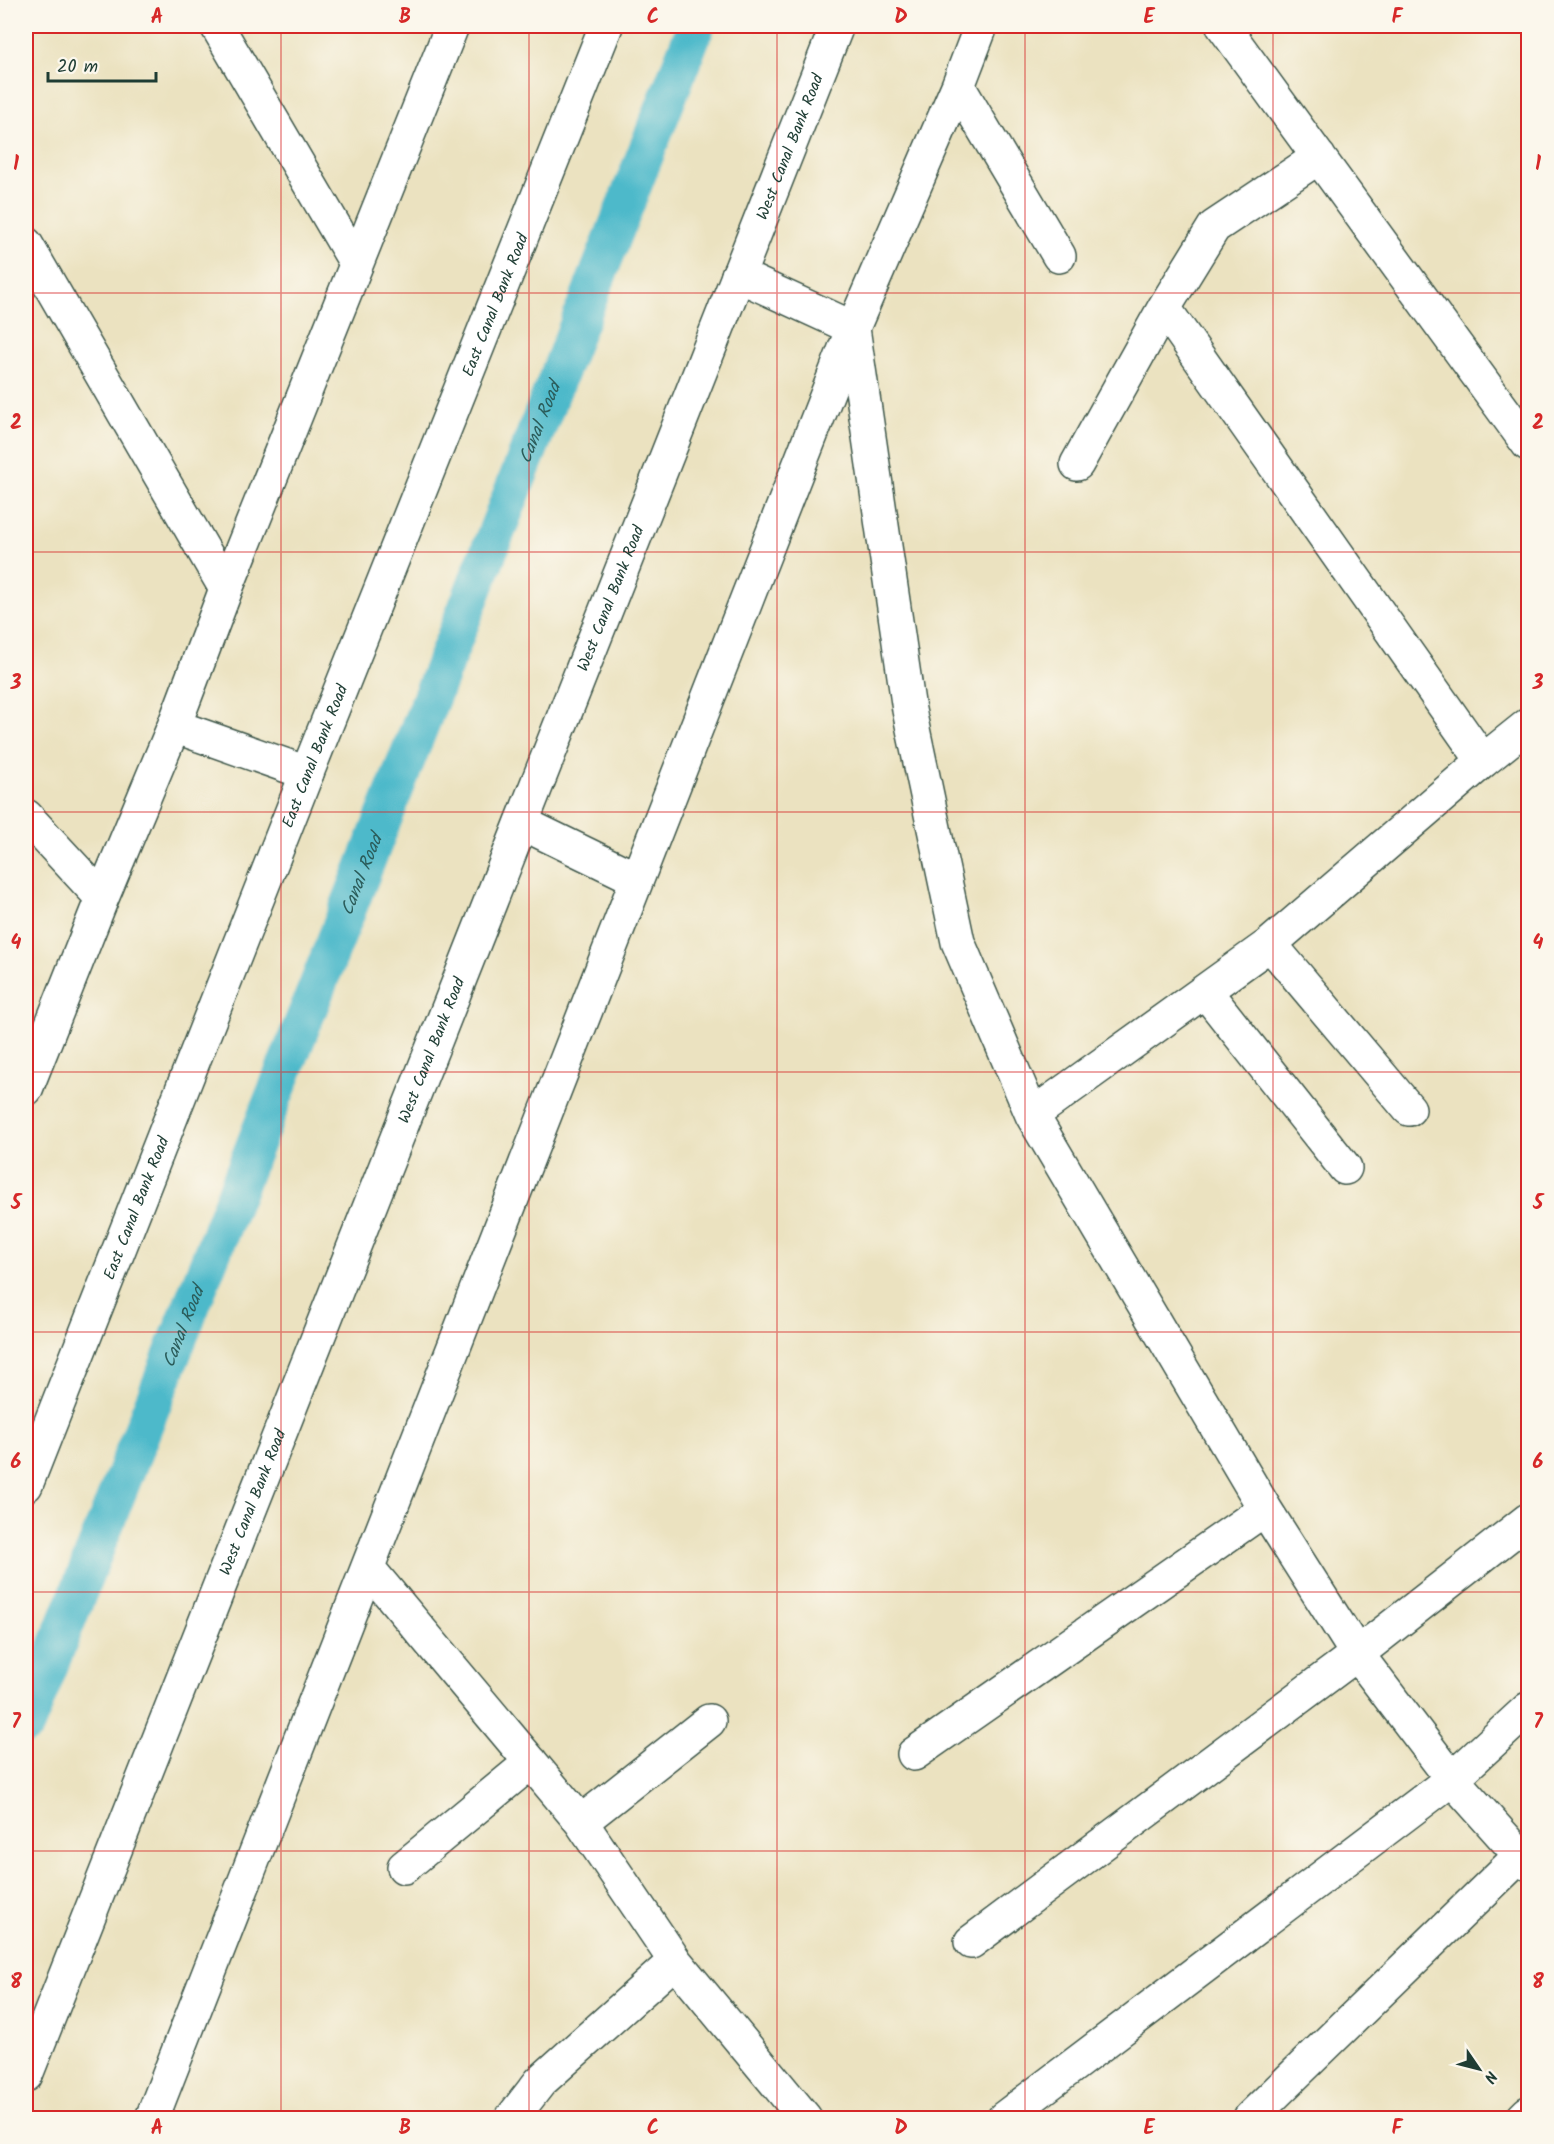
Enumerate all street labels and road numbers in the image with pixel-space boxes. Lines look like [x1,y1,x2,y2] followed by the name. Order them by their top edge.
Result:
[750,69,831,224] street label: West Canal Bank Road
[456,229,536,380] street label: East Canal Bank Road
[571,521,652,675] street label: West Canal Bank Road
[276,680,356,832] street label: East Canal Bank Road
[392,973,473,1127] street label: West Canal Bank Road
[97,1132,177,1284] street label: East Canal Bank Road
[213,1425,294,1579] street label: West Canal Bank Road

